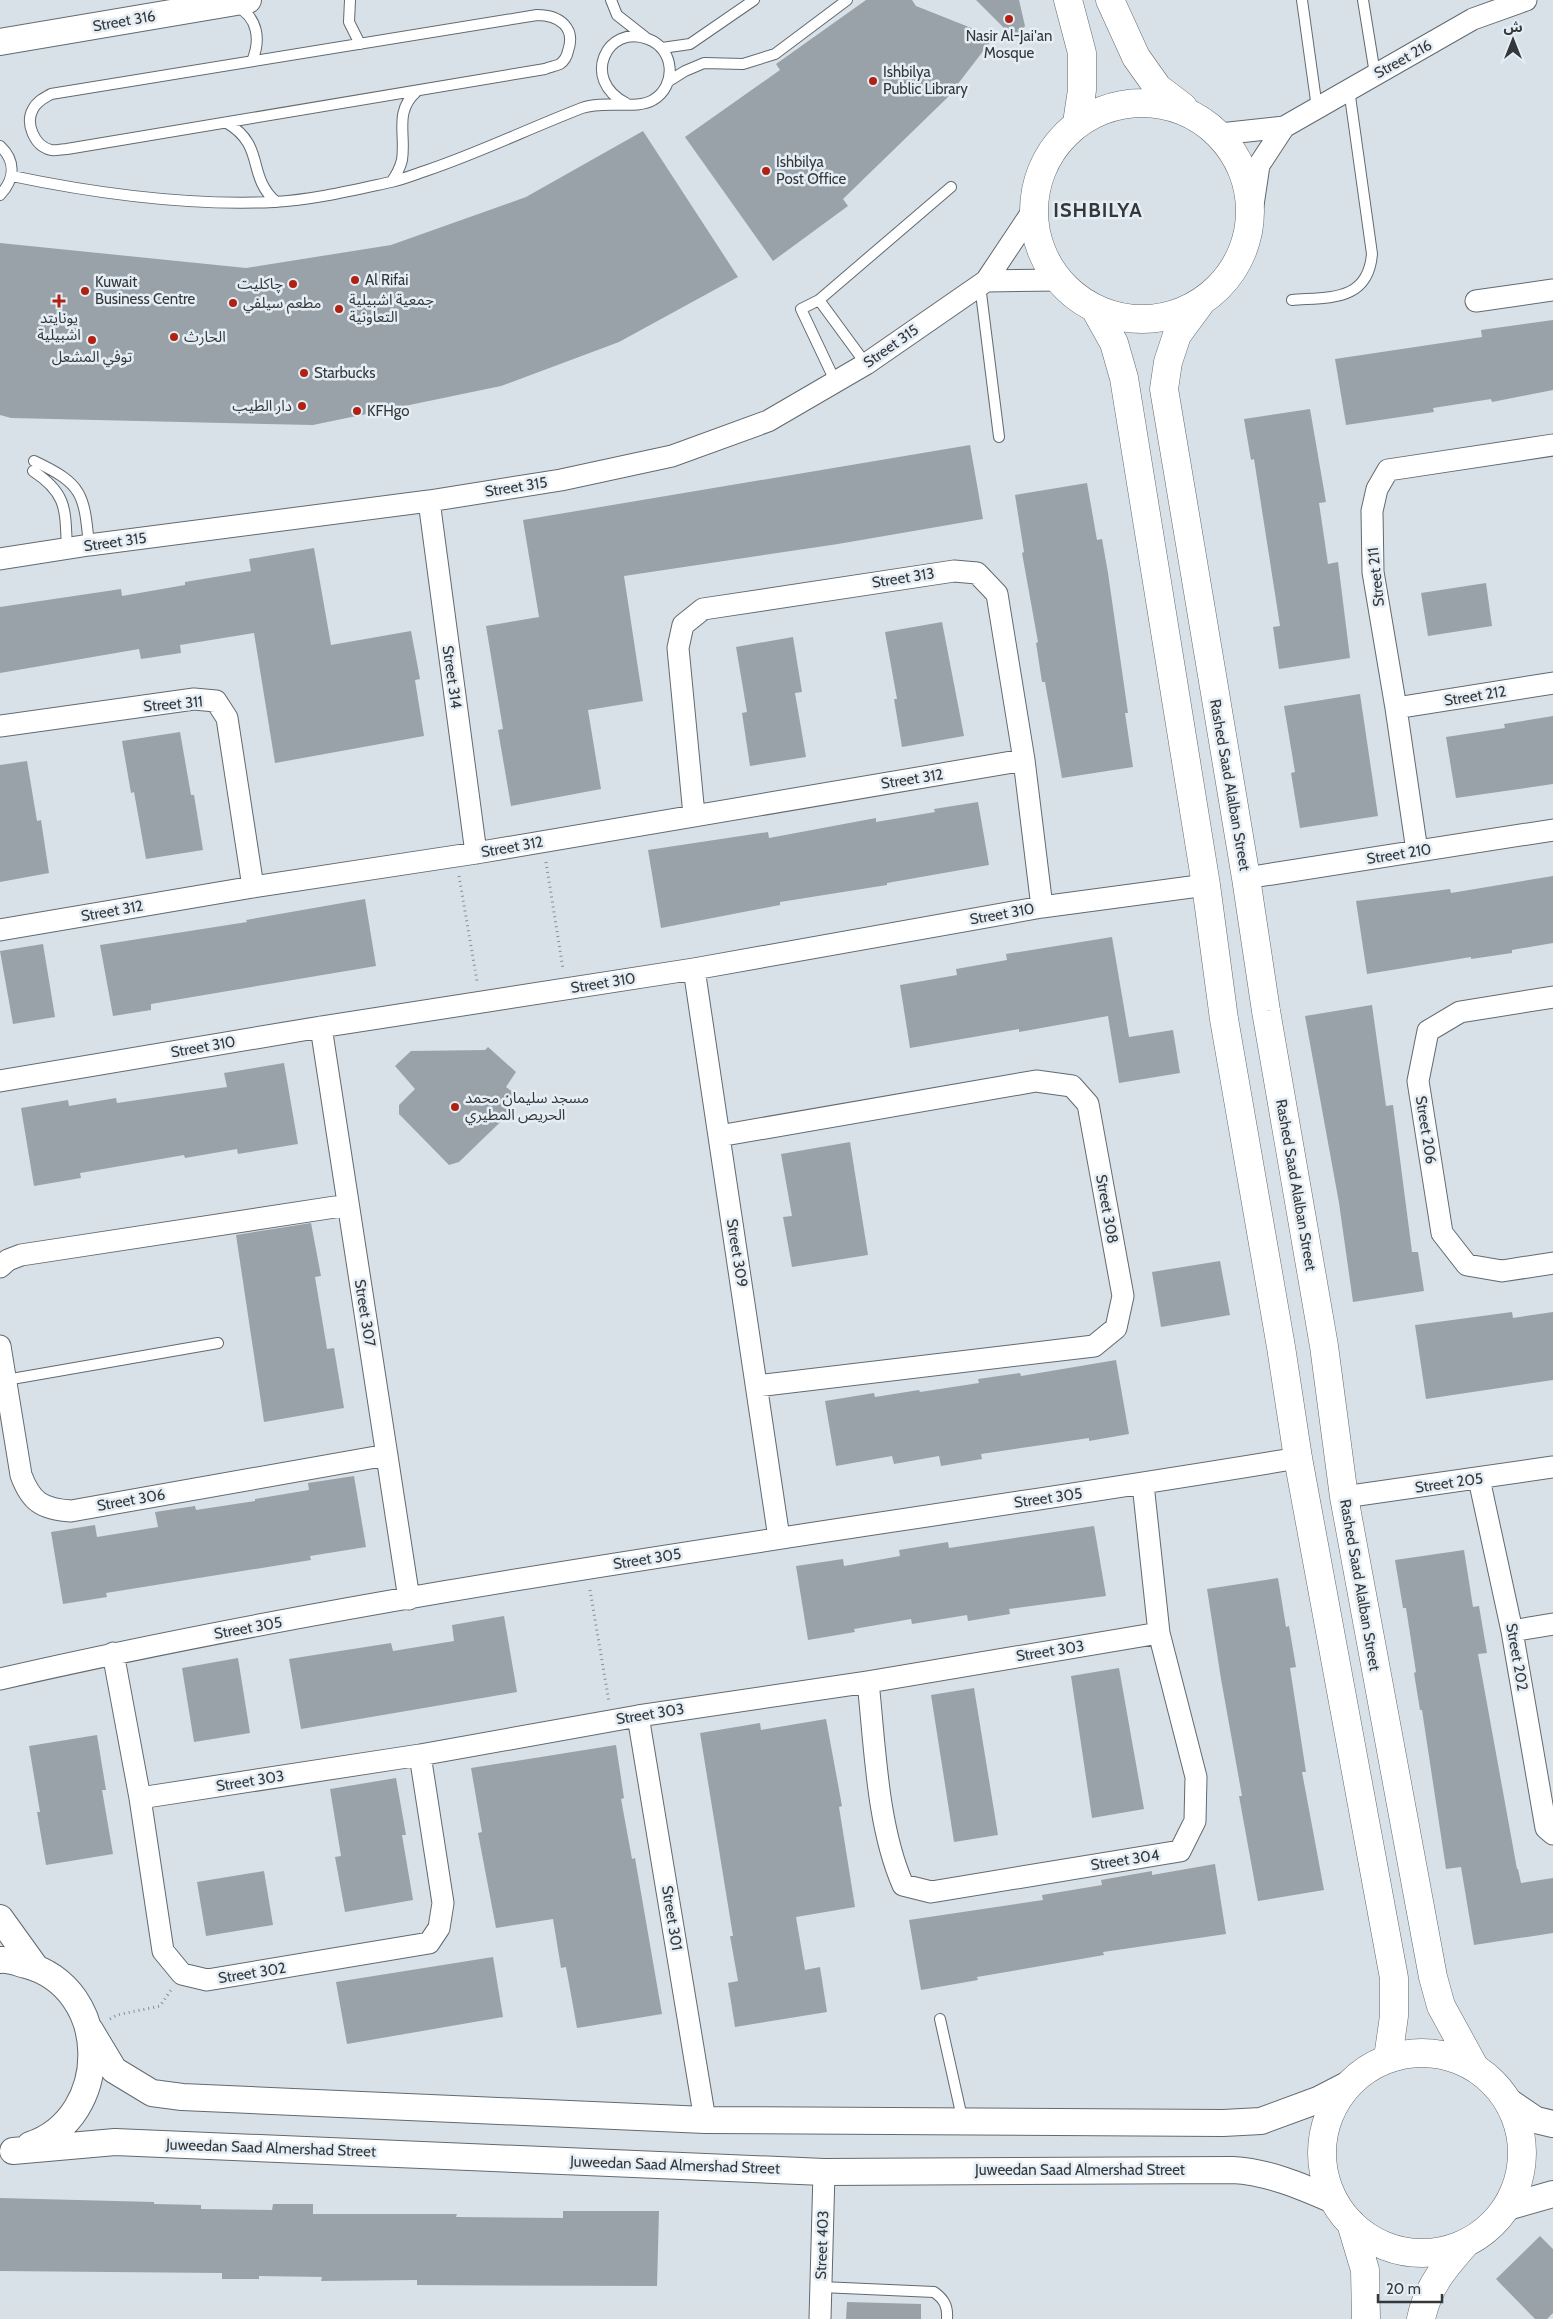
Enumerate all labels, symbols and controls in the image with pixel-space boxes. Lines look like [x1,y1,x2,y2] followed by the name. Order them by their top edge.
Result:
[91,7,157,35] street label: Street 316
[1003,13,1015,25] marker: Nasir Al-Jai'an Mosque
[1488,15,1538,65] north arrow
[1503,18,1523,36] text: ش
[966,27,1052,62] place label: Nasir Al-Jai'an Mosque
[1371,36,1435,82] street label: Street 216
[883,63,968,98] place label: Ishbilya Public Library
[867,75,879,87] marker: Ishbilya Public Library
[776,153,847,188] place label: Ishbilya Post Office
[760,165,772,177] marker: Ishbilya Post Office
[1053,198,1143,222] district label: ISHBILYA
[365,271,408,289] place label: Al Rifai
[95,273,196,308] place label: Kuwait Business Centre
[349,274,361,286] marker: Al Rifai
[237,275,283,294] place label: چاكليت
[287,278,299,290] marker: چاكليت
[79,285,91,297] marker: Kuwait Business Centre
[349,291,434,326] place label: جمعية اشبيلية التعاونية
[243,294,321,314] place label: مطعم سيلفي
[53,295,65,307] marker: يونايتد اشبيلية
[227,297,239,309] marker: مطعم سيلفي
[333,303,345,315] marker: جمعية اشبيلية التعاونية
[37,309,81,344] place label: يونايتد اشبيلية
[860,321,922,371] street label: Street 315
[184,328,226,346] place label: الحارث
[168,331,180,343] marker: الحارث
[86,334,98,346] marker: توفي المشعل
[52,348,132,368] place label: توفي المشعل
[314,364,375,382] place label: Starbucks
[298,367,310,379] marker: Starbucks
[232,397,292,415] place label: دار الطيب
[296,400,308,412] marker: دار الطيب
[367,402,409,420] place label: KFHgo
[351,405,363,417] marker: KFHgo
[483,473,549,501] street label: Street 315
[83,529,147,555] street label: Street 315
[1364,546,1388,608] street label: Street 211
[870,564,936,592] street label: Street 313
[439,644,465,710] street label: Street 314
[1443,682,1507,710] street label: Street 212
[142,692,204,716] street label: Street 311
[1206,698,1254,872] street label: Rashed Saad Alalban Street
[880,765,945,793] street label: Street 312
[480,833,545,861] street label: Street 312
[1365,840,1433,868] street label: Street 210
[80,897,145,925] street label: Street 312
[968,899,1036,929] street label: Street 310
[569,969,637,997] street label: Street 310
[169,1032,237,1062] street label: Street 310
[465,1089,589,1126] place label: مسجد سليمان محمد الحريص المطيري
[1412,1095,1440,1165] street label: Street 206
[1272,1098,1320,1272] street label: Rashed Saad Alalban Street
[449,1101,461,1113] marker: مسجد سليمان محمد الحريص المطيري
[1092,1173,1122,1245] street label: Street 308
[723,1218,751,1288] street label: Street 309
[351,1278,379,1348] street label: Street 307
[1414,1469,1484,1497] street label: Street 205
[1013,1484,1083,1512] street label: Street 305
[95,1485,167,1515] street label: Street 306
[1336,1498,1384,1672] street label: Rashed Saad Alalban Street
[612,1545,682,1573] street label: Street 305
[213,1613,283,1643] street label: Street 305
[1502,1622,1532,1692] street label: Street 202
[1015,1637,1085,1665] street label: Street 303
[615,1700,685,1728] street label: Street 303
[215,1767,285,1795] street label: Street 303
[1089,1846,1161,1874] street label: Street 304
[658,1884,686,1952] street label: Street 301
[217,1959,287,1987] street label: Street 302
[165,2135,376,2161] street label: Juweedan Saad Almershad Street
[569,2152,780,2178] street label: Juweedan Saad Almershad Street
[974,2161,1185,2179] street label: Juweedan Saad Almershad Street
[812,2210,832,2280] street label: Street 403
[1378,2272,1442,2304] scale bar
[1386,2280,1421,2298] text: 20 m

